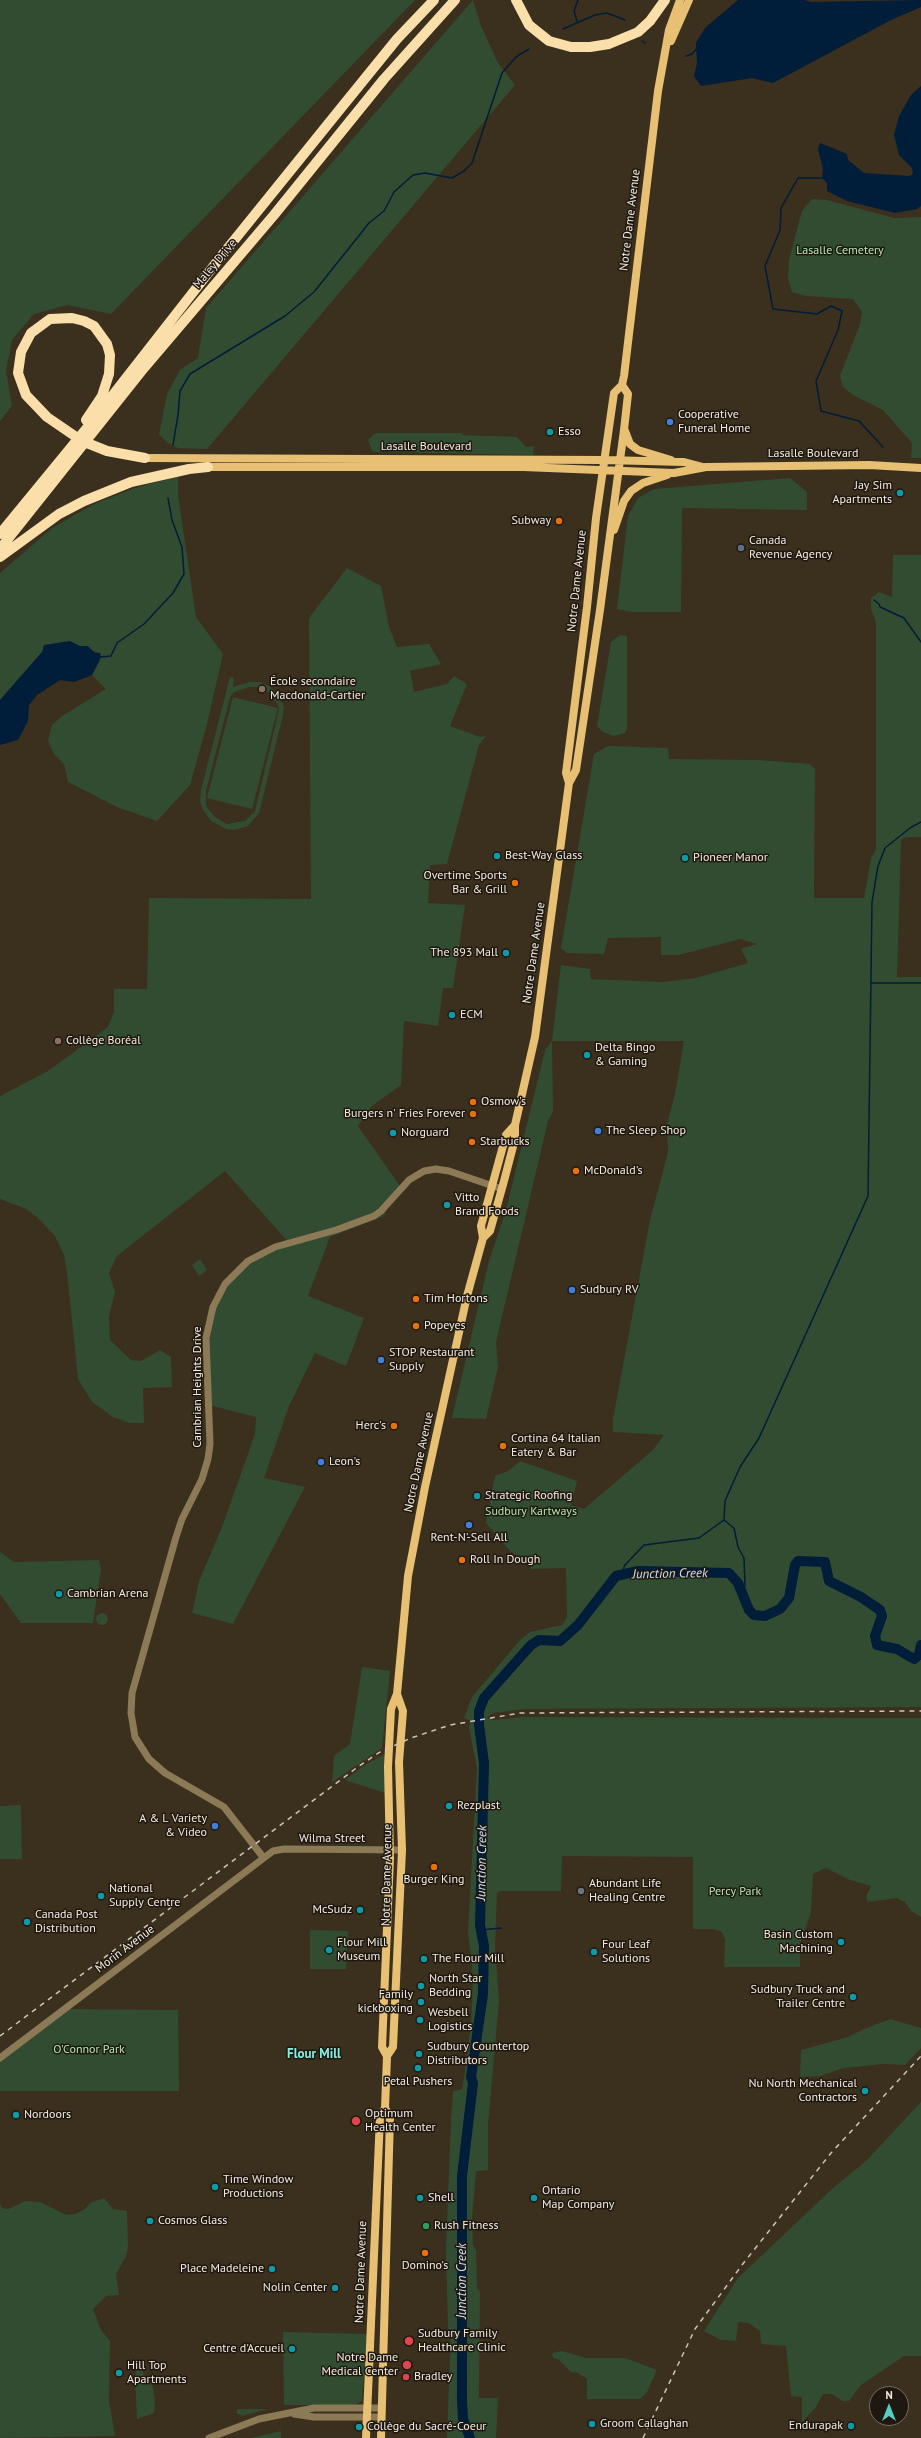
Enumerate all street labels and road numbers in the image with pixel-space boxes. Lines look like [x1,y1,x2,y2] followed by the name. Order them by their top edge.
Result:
[617,168,643,272] street label: Notre Dame Avenue
[190,236,240,292] street label: Maley Drive
[381,440,471,454] street label: Lasalle Boulevard
[768,447,858,461] street label: Lasalle Boulevard
[564,529,590,633] street label: Notre Dame Avenue
[520,901,548,1005] street label: Notre Dame Avenue
[191,1326,205,1448] street label: Cambrian Heights Drive
[401,1410,437,1514] street label: Notre Dame Avenue
[379,1824,395,1926] street label: Notre Dame Avenue
[299,1832,365,1846] street label: Wilma Street
[93,1922,157,1976] street label: Morin Avenue
[352,2221,370,2323] street label: Notre Dame Avenue

